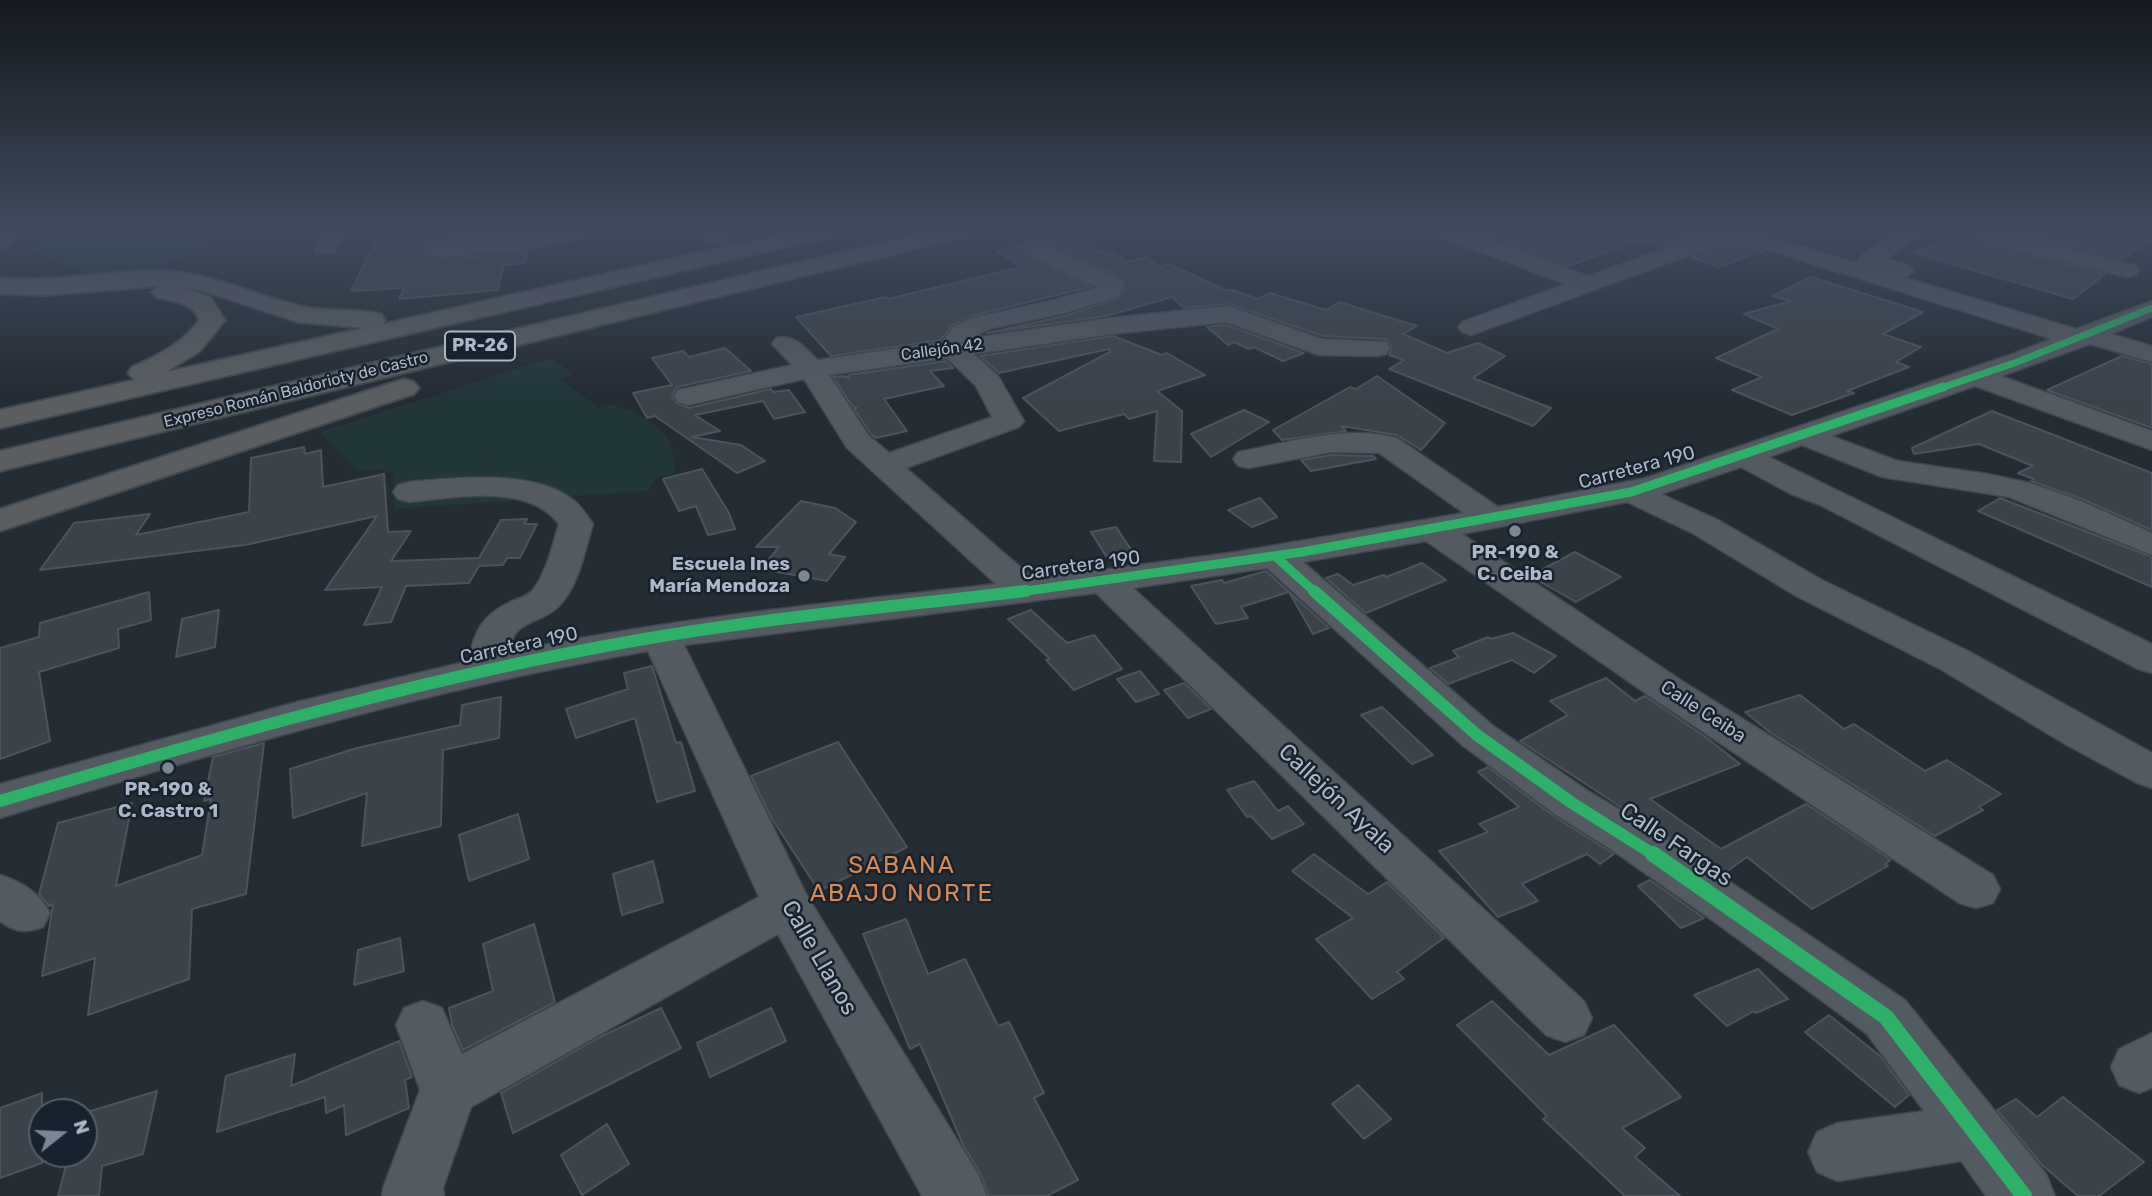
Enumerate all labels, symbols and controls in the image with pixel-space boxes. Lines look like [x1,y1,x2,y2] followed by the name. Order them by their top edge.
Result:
[445,332,515,360] road number: PR-26
[900,335,984,365] street label: Callejón 42
[162,348,430,432] street label: Expreso Román Baldorioty de Castro
[1576,441,1698,495] street label: Carretera 190
[1507,523,1523,539] marker: PR-190 & C. Ceiba
[1472,542,1558,586] place label: PR-190 & C. Ceiba
[1020,546,1142,586] street label: Carretera 190
[649,554,790,598] place label: Escuela Ines María Mendoza
[796,568,812,584] marker: Escuela Ines María Mendoza
[458,622,580,670] street label: Carretera 190
[1656,676,1750,748] street label: Calle Ceiba
[1272,738,1400,860] street label: Callejón Ayala
[160,760,176,776] marker: PR-190 & C. Castro 1
[118,779,218,823] place label: PR-190 & C. Castro 1
[1614,797,1738,893] street label: Calle Fargas
[811,852,993,908] district label: SABANA ABAJO NORTE
[775,896,863,1020] street label: Calle Llanos
[28,1098,98,1168] north arrow
[68,1117,95,1137] text: N

